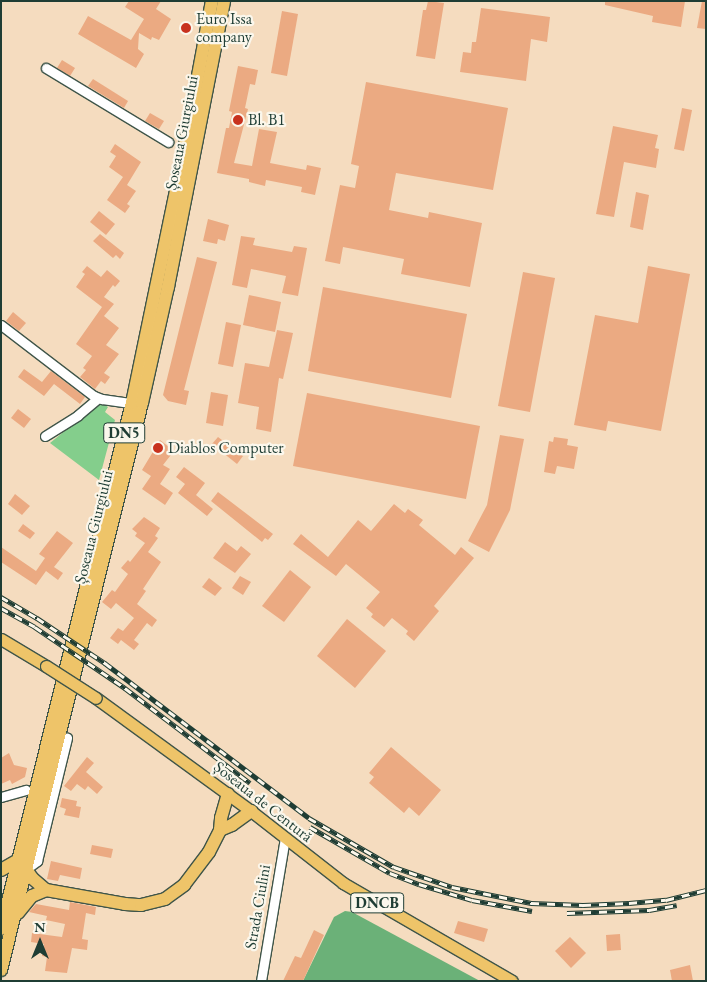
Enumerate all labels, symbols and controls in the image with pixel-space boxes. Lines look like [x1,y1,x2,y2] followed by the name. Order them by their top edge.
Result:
[196,9,252,47] place label: Euro Issa company
[180,22,192,34] marker: Euro Issa company
[162,74,202,192] street label: Șoseaua Giurgiului
[248,110,285,130] place label: Bl. B1
[232,114,244,126] marker: Bl. B1
[103,420,145,446] road number: DN5
[168,438,284,458] place label: Diablos Computer
[152,442,164,454] marker: Diablos Computer
[71,468,117,586] street label: Șoseaua Giurgiului
[210,758,316,846] street label: Șoseaua de Centură
[241,863,275,951] street label: Strada Ciulini
[350,890,404,916] road number: DNCB
[15,917,65,967] north arrow
[34,918,46,936] text: N

